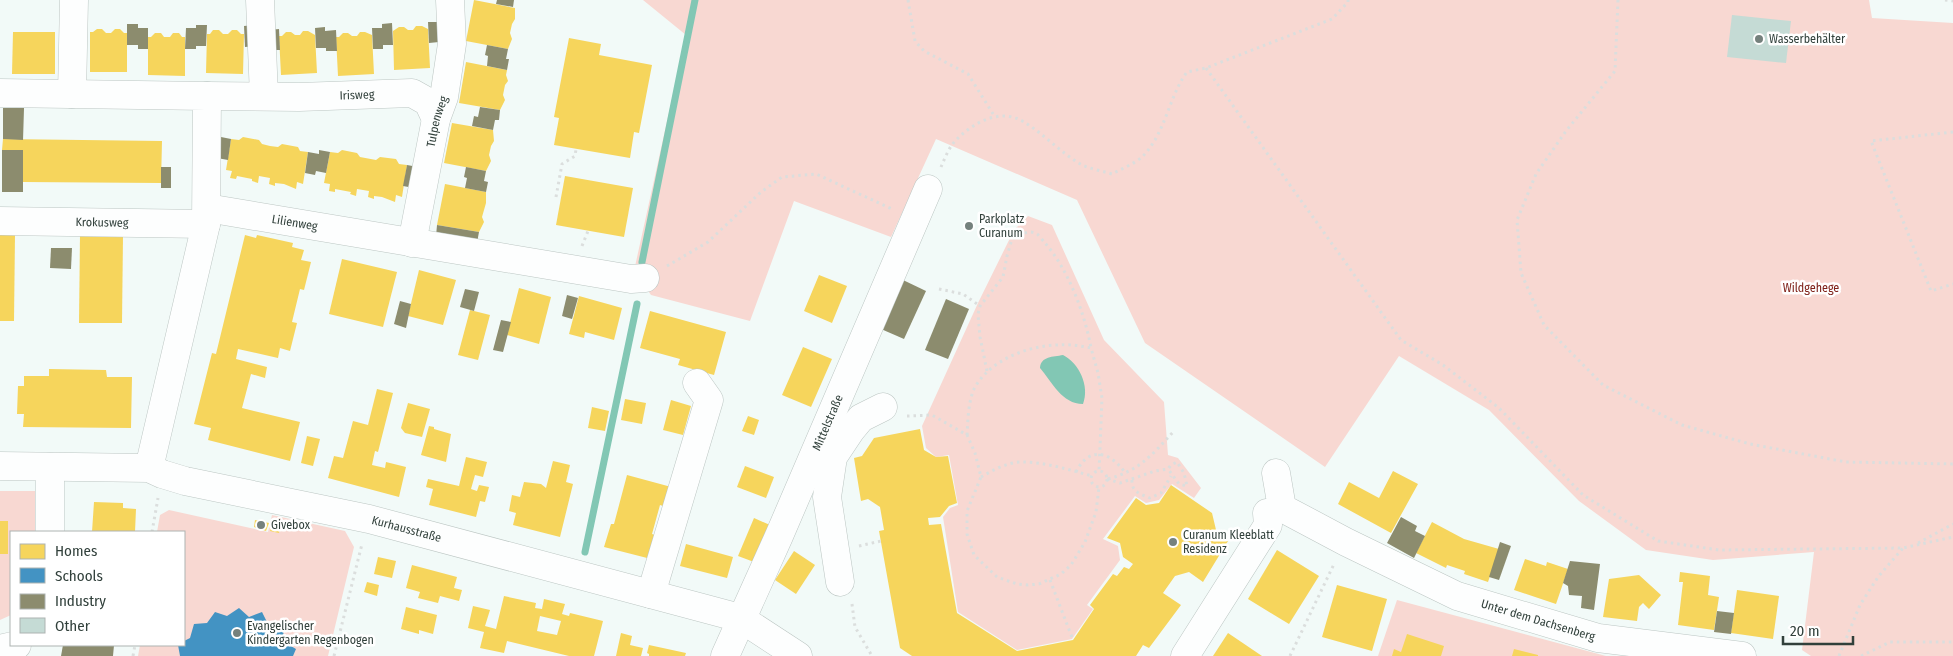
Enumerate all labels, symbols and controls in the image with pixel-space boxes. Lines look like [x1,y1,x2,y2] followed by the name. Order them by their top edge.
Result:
[1769,32,1846,46] place label: Wasserbehälter
[1753,33,1765,45] marker: Wasserbehälter
[339,87,375,103] street label: Irisweg
[424,94,451,148] street label: Tulpenweg
[271,212,319,233] street label: Lilienweg
[979,212,1025,240] place label: Parkplatz Curanum
[75,215,129,230] street label: Krokusweg
[963,220,975,232] marker: Parkplatz Curanum
[1783,281,1839,295] park label: Wildgehege
[810,392,846,453] street label: Mittelstraße
[370,513,443,545] street label: Kurhausstraße
[271,518,311,532] place label: Givebox
[255,519,267,531] marker: Givebox
[1183,528,1274,556] place label: Curanum Kleeblatt Residenz
[10,531,185,646] legend
[1167,536,1179,548] marker: Curanum Kleeblatt Residenz
[55,542,97,560] text: Homes
[55,567,103,585] text: Schools
[55,592,106,610] text: Industry
[1479,597,1597,644] street label: Unter dem Dachsenberg
[1783,614,1853,646] scale bar
[55,617,91,635] text: Other
[247,619,374,647] place label: Evangelischer Kindergarten Regenbogen
[1790,622,1820,640] text: 20 m
[231,627,243,639] marker: Evangelischer Kindergarten Regenbogen

